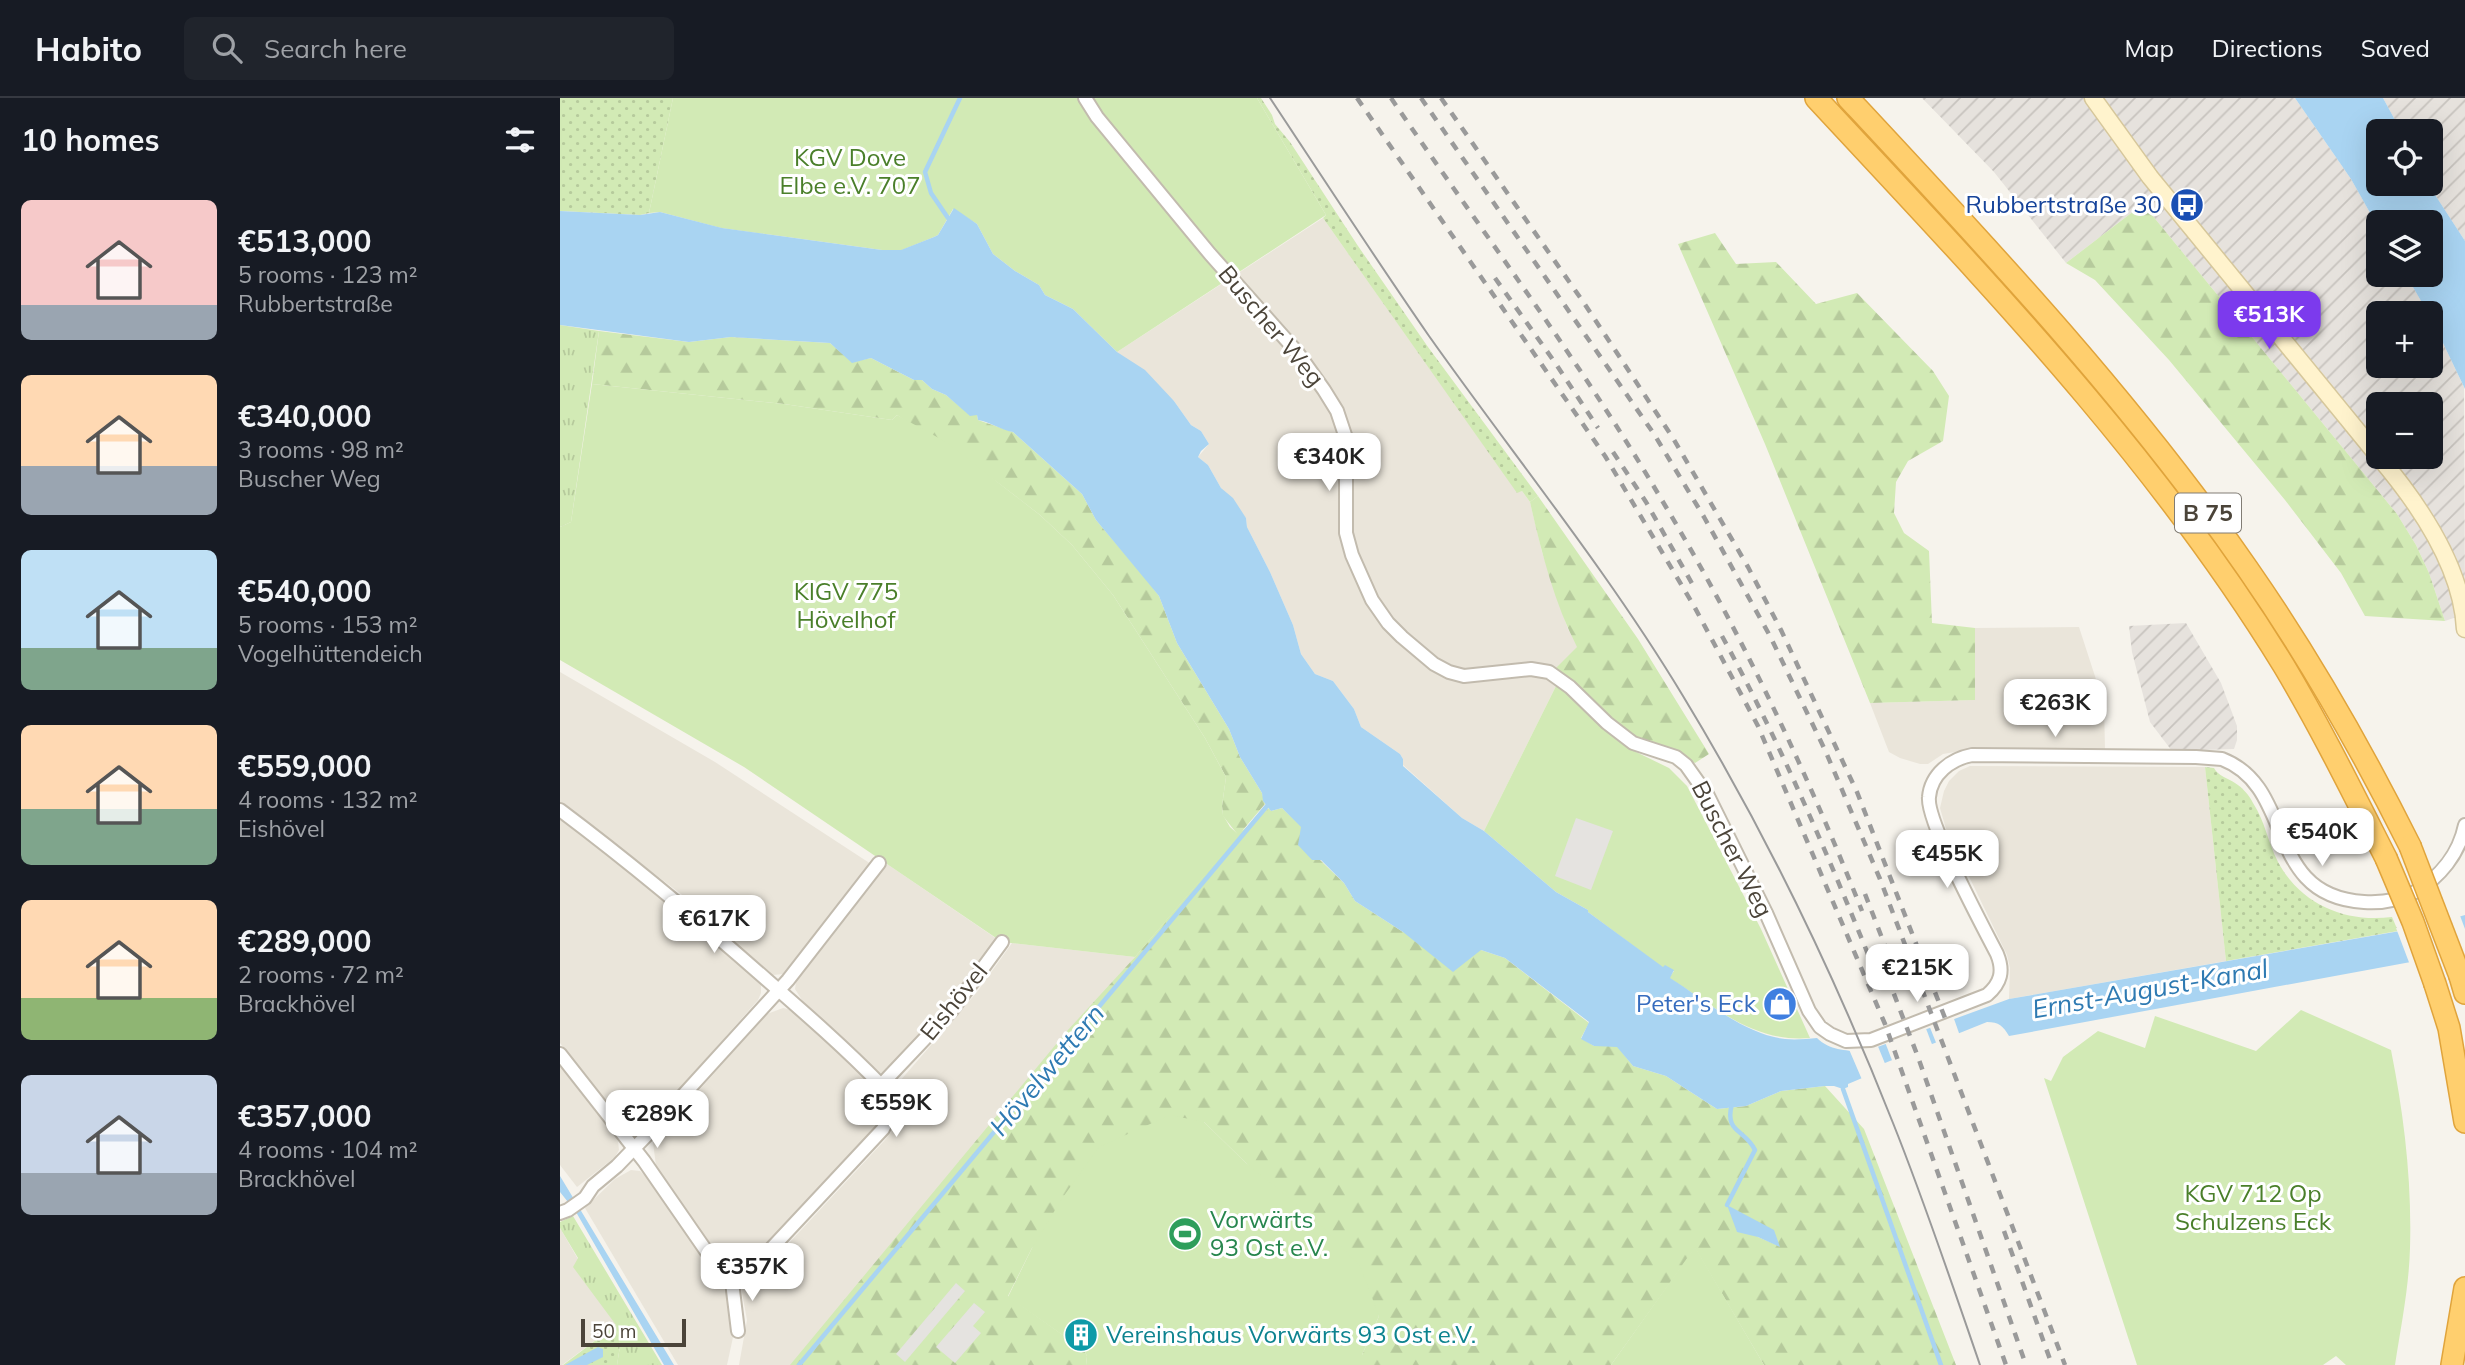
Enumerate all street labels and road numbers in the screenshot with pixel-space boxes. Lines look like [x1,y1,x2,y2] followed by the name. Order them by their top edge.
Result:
[1212,259,1331,392] street label: Buscher Weg
[2175,494,2241,532] road number: B 75
[1686,775,1780,922] street label: Buscher Weg
[913,957,993,1046] street label: Eishövel

